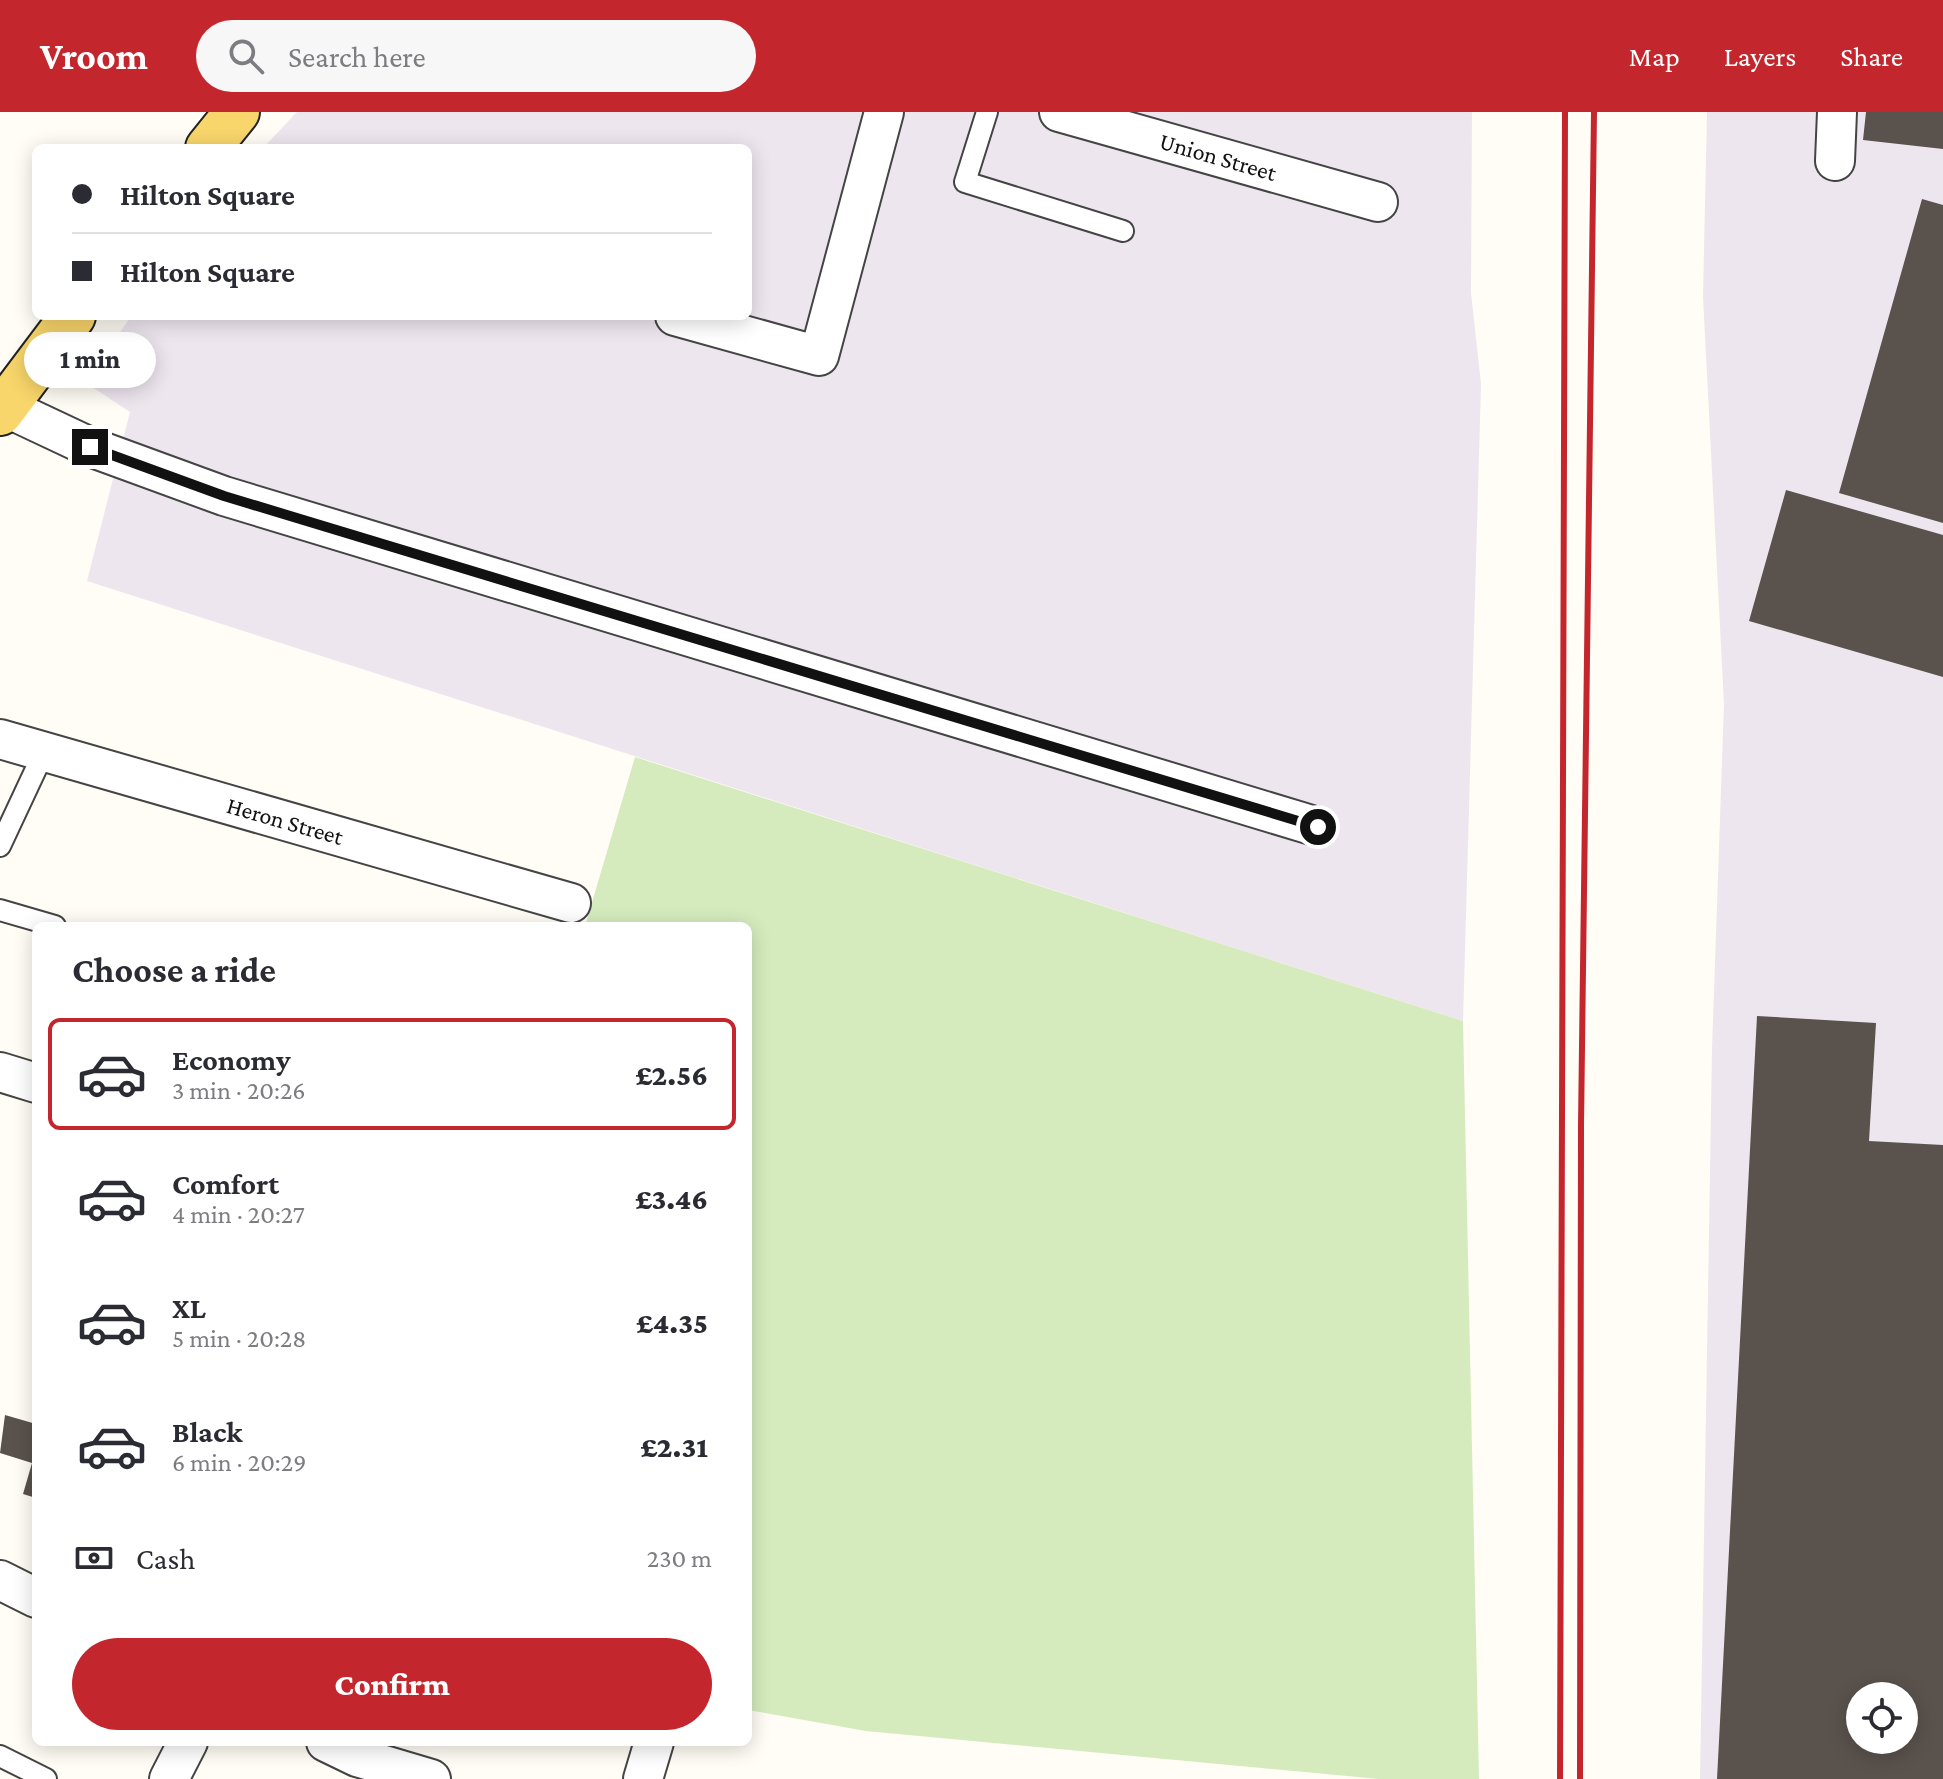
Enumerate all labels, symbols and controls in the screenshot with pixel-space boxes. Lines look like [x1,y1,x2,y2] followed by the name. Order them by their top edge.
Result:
[196,20,756,92] search box
[224,34,268,78] icon: search
[40,35,148,77] text: Vroom
[288,40,426,73] text: Search here
[1629,41,1680,72] text: Map
[1724,41,1796,72] text: Layers
[1840,41,1903,72] text: Share
[1157,127,1281,186] street label: Union Street
[120,178,295,211] text: Hilton Square
[120,255,295,288] text: Hilton Square
[24,331,156,387] callout: 1 min
[60,345,120,374] text: 1 min
[72,429,108,465] route end
[224,791,347,850] street label: Heron Street
[1300,809,1336,845] route start
[72,950,276,990] text: Choose a ride
[76,1038,148,1110] icon: car
[172,1043,291,1076] text: Economy
[635,1058,708,1091] text: £2.56
[172,1076,306,1105] text: 3 min · 20:26
[76,1162,148,1234] icon: car
[172,1167,279,1200] text: Comfort
[635,1182,708,1215] text: £3.46
[172,1200,305,1229] text: 4 min · 20:27
[76,1286,148,1358] icon: car
[172,1291,206,1324] text: XL
[636,1306,708,1339] text: £4.35
[172,1324,306,1353] text: 5 min · 20:28
[76,1410,148,1482] icon: car
[172,1415,243,1448] text: Black
[640,1430,708,1463] text: £2.31
[172,1448,306,1477] text: 6 min · 20:29
[72,1536,116,1580] icon: cash
[136,1542,195,1575] text: Cash
[647,1544,712,1573] text: 230 m
[72,1638,712,1730] button: Confirm
[1846,1682,1918,1754] map controls
[1846,1682,1918,1754] button: locate

